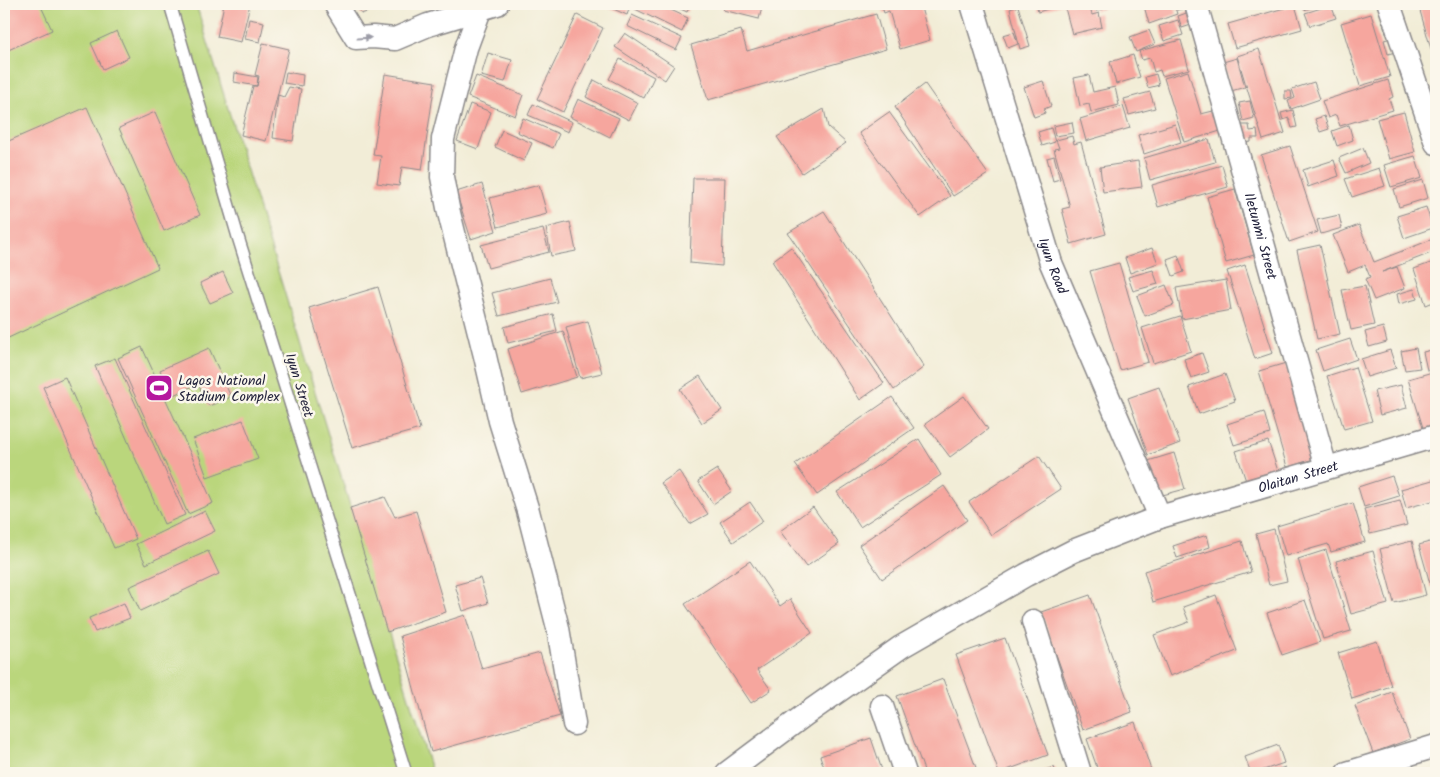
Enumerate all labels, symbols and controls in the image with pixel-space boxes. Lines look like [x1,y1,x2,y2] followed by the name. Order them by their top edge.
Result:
[356,33,372,41] one-way arrow
[1237,190,1283,283] street label: Iletunmi Street
[1032,235,1073,299] street label: Iyun Road
[279,350,319,421] street label: Iyun Street
[178,370,281,408] place label: Lagos National Stadium Complex
[144,373,174,403] sports icon: Lagos National Stadium Complex
[1255,455,1341,500] street label: Olaitan Street

